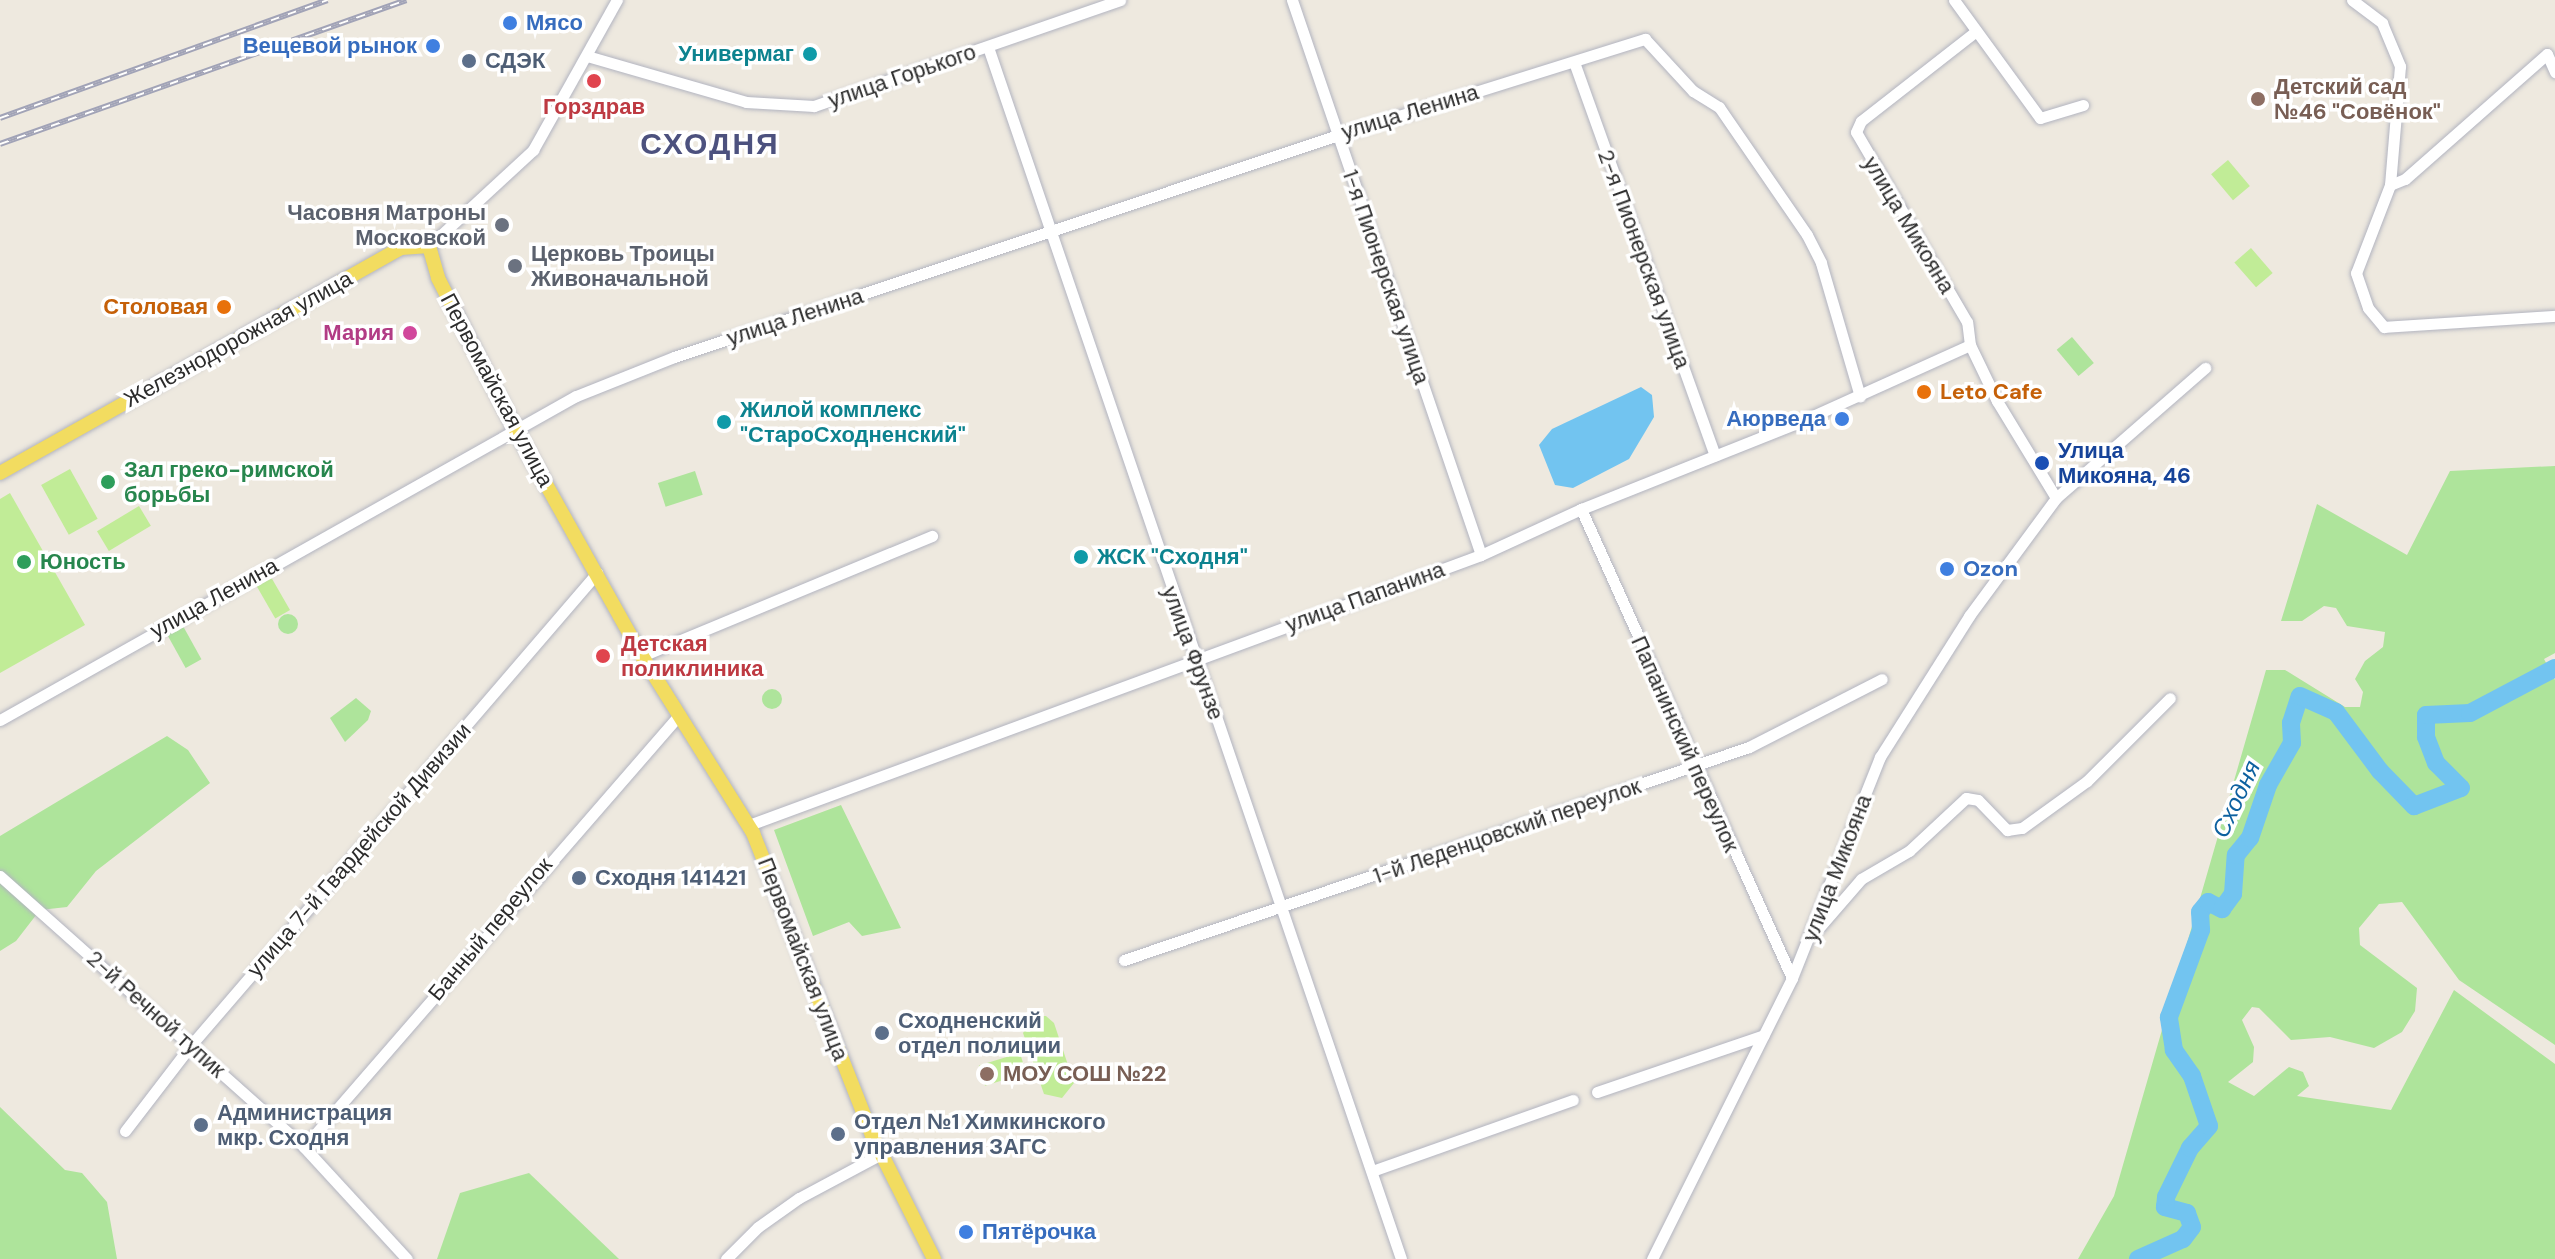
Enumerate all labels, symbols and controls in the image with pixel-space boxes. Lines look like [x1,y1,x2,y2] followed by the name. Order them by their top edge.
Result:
[526,10,583,36] place label: Мясо
[501,14,519,32] marker: Мясо
[243,33,417,59] place label: Вещевой рынок
[424,37,442,55] marker: Вещевой рынок
[825,38,979,114] street label: улица Горького
[678,41,794,67] place label: Универмаг
[801,45,819,63] marker: Универмаг
[485,48,545,74] place label: СДЭК
[460,52,478,70] marker: СДЭК
[585,72,603,90] marker: Горздрав
[2274,73,2441,124] place label: Детский сад №46 "Совёнок"
[1338,79,1482,145] street label: улица Ленина
[2249,90,2267,108] marker: Детский сад №46 "Совёнок"
[543,94,645,120] place label: Горздрав
[640,126,780,162] district label: СХОДНЯ
[1592,146,1696,372] street label: 2-я Пионерская улица
[1858,152,1960,298] street label: улица Микояна
[1337,166,1435,388] street label: 1-я Пионерская улица
[287,199,486,250] place label: Часовня Матроны Московской
[493,216,511,234] marker: Часовня Матроны Московской
[531,240,715,292] place label: Церковь Троицы Живоначальной
[506,257,524,275] marker: Церковь Троицы Живоначальной
[119,265,357,413] street label: Железнодорожная улица
[723,283,867,351] street label: улица Ленина
[435,289,559,491] street label: Первомайская улица
[103,294,208,320] place label: Столовая
[215,298,233,316] marker: Столовая
[323,320,394,346] place label: Мария
[401,324,419,342] marker: Мария
[1940,379,2043,405] place label: Leto Cafe
[1915,383,1933,401] marker: Leto Cafe
[740,396,966,448] place label: Жилой комплекс "СтароСходненский"
[1726,406,1826,432] place label: Аюрведа
[1833,410,1851,428] marker: Аюрведа
[715,413,733,431] marker: Жилой комплекс "СтароСходненский"
[2058,437,2191,488] place label: Улица Микояна, 46
[2033,454,2051,472] marker: Улица Микояна, 46
[124,456,334,508] place label: Зал греко-римской борьбы
[99,473,117,491] marker: Зал греко-римской борьбы
[1097,544,1248,570] place label: ЖСК "Сходня"
[1072,548,1090,566] marker: ЖСК "Сходня"
[40,549,126,575] place label: Юность
[146,552,282,644] street label: улица Ленина
[15,553,33,571] marker: Юность
[1282,556,1448,638] street label: улица Папанина
[1963,556,2018,582] place label: Ozon
[1938,560,1956,578] marker: Ozon
[1157,583,1229,723] street label: улица Фрунзе
[621,630,764,682] place label: Детская поликлиника
[1625,632,1745,856] street label: Папанинский переулок
[592,645,614,667] marker: Детская поликлиника
[241,718,477,982] street label: улица 7-й Гвардейской Дивизии
[2206,756,2266,842] water label: Сходня
[1370,773,1644,889] street label: 1-й Леденцовский переулок
[1797,791,1877,945] street label: улица Микояна
[422,852,558,1006] street label: Банный переулок
[752,854,854,1064] street label: Первомайская улица
[595,865,746,891] place label: Сходня 141421
[570,869,588,887] marker: Сходня 141421
[81,945,231,1083] street label: 2-й Речной тупик
[898,1007,1061,1058] place label: Сходненский отдел полиции
[873,1024,891,1042] marker: Сходненский отдел полиции
[1003,1061,1166,1087] place label: МОУ СОШ №22
[978,1065,996,1083] marker: МОУ СОШ №22
[217,1099,392,1150] place label: Администрация мкр. Сходня
[854,1108,1106,1160] place label: Отдел №1 Химкинского управления ЗАГС
[192,1116,210,1134] marker: Администрация мкр. Сходня
[829,1125,847,1143] marker: Отдел №1 Химкинского управления ЗАГС
[982,1219,1096,1245] place label: Пятёрочка
[957,1223,975,1241] marker: Пятёрочка

